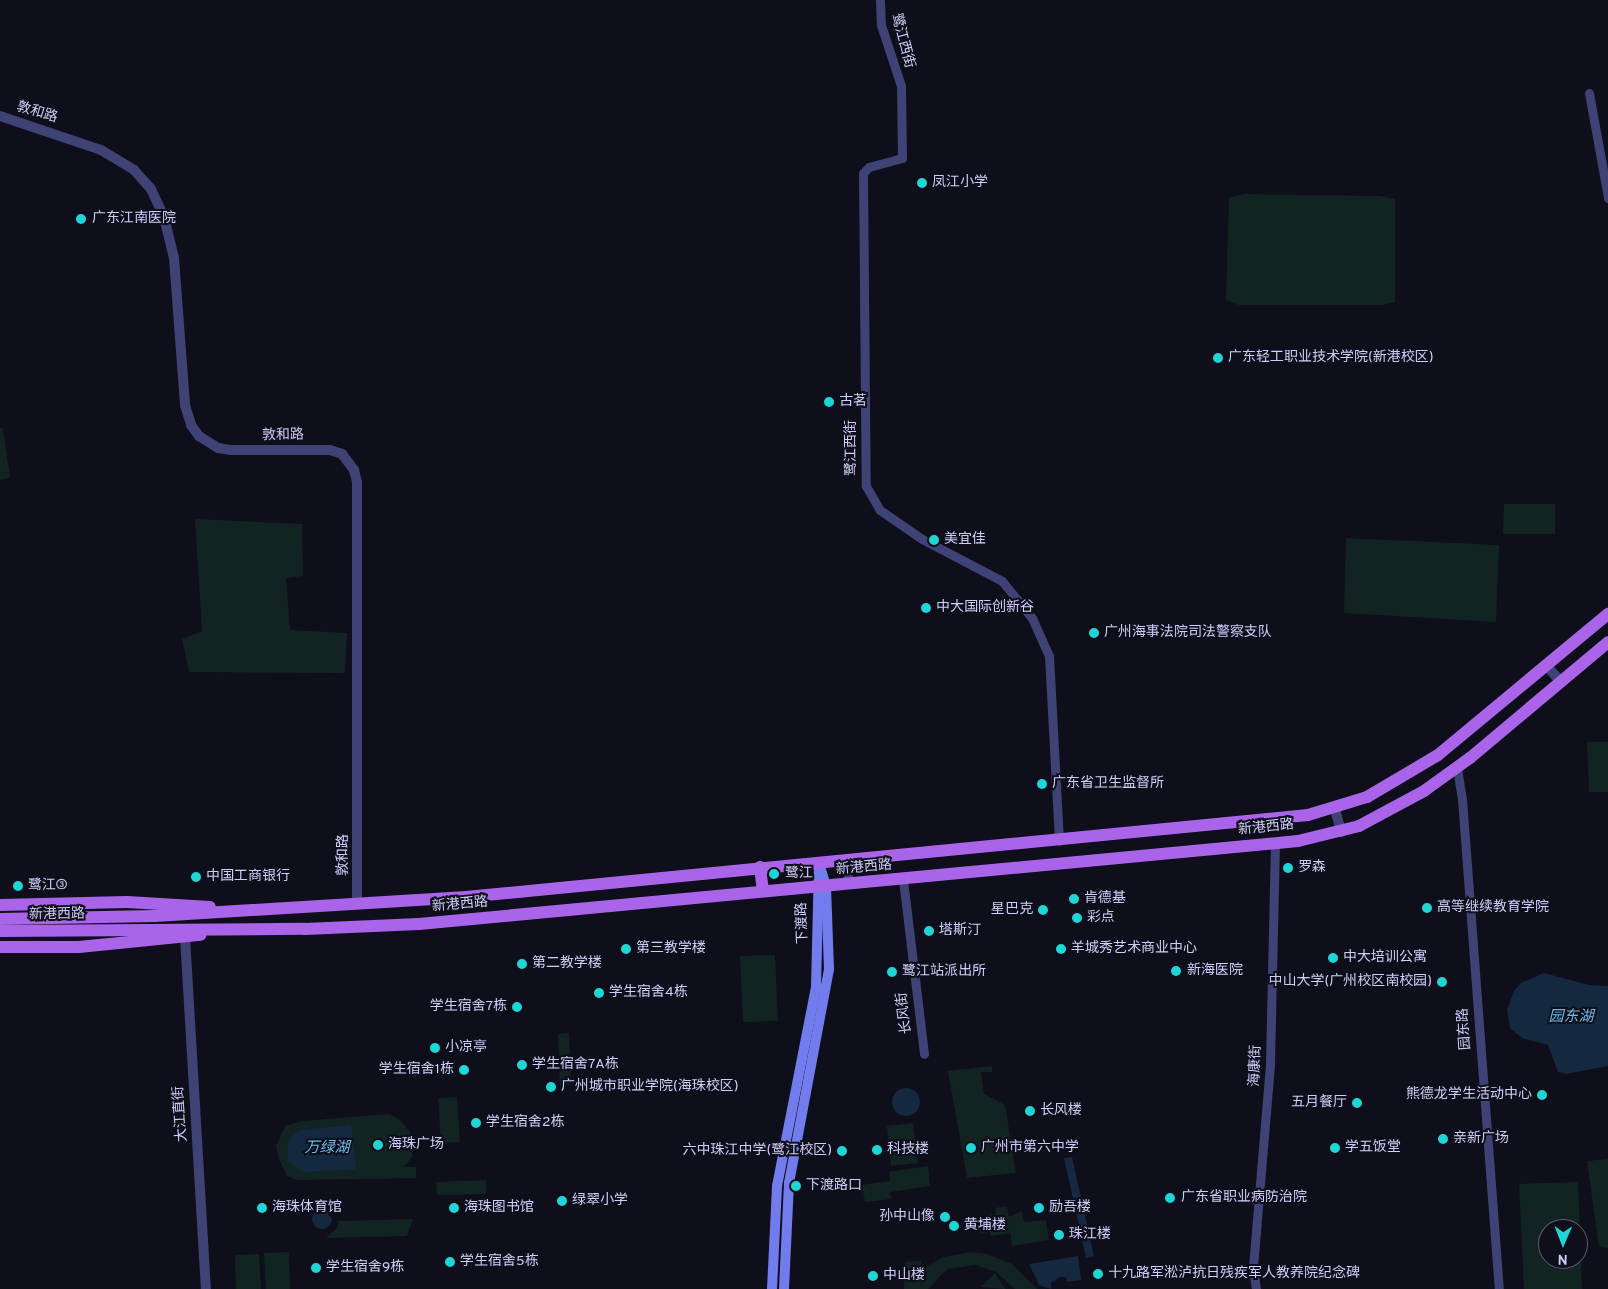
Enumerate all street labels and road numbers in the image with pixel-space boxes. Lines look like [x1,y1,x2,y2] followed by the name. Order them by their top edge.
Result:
[887,12,917,70] street label: 鹭江西街
[14,99,60,127] street label: 敦和路
[844,420,860,476] street label: 鹭江西街
[262,427,304,445] street label: 敦和路
[1237,817,1295,839] street label: 新港西路
[336,834,352,876] street label: 敦和路
[835,857,893,879] street label: 新港西路
[431,894,489,916] street label: 新港西路
[794,902,812,944] street label: 下渡路
[29,906,85,924] street label: 新港西路
[894,991,916,1035] street label: 长风街
[1455,1007,1475,1051] street label: 园东路
[1247,1045,1265,1087] street label: 海康街
[171,1085,191,1143] street label: 大江直街

